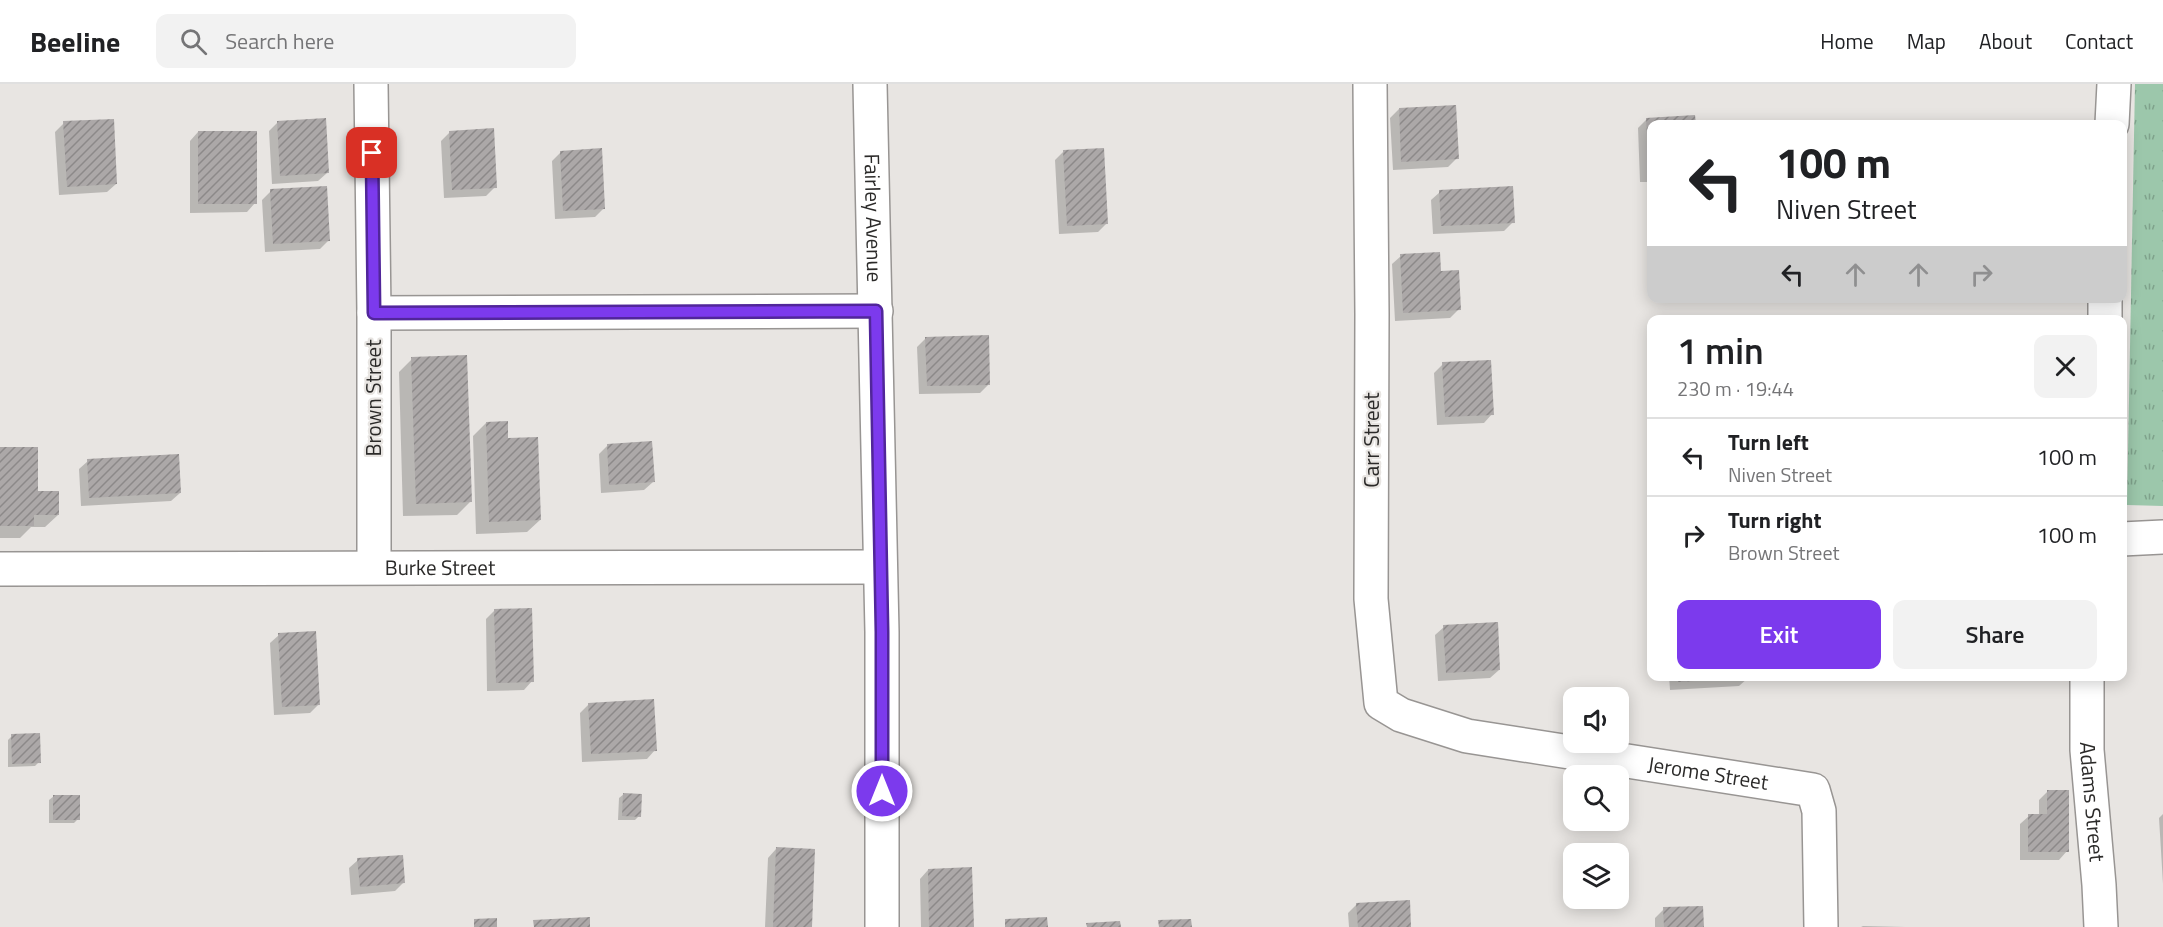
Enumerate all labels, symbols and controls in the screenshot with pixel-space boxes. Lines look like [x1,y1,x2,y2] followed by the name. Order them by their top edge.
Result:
[156,14,576,68] search box
[30,20,120,63] text: Beeline
[225,24,334,58] text: Search here
[177,25,210,58] icon: search
[1820,25,1874,57] text: Home
[1907,25,1946,57] text: Map
[1979,25,2032,57] text: About
[2065,25,2133,57] text: Contact
[346,127,397,178] pin
[1776,130,1891,194] text: 100 m
[355,136,388,169] icon: arrive
[1677,144,1755,222] icon: left
[857,153,891,283] street label: Fairley Avenue
[1776,188,1917,229] text: Niven Street
[1776,258,1809,291] icon: left
[1839,258,1872,291] icon: ahead
[1902,258,1935,291] icon: ahead
[1965,258,1998,291] icon: right
[1677,323,1764,378] text: 1 min
[2034,335,2097,398] button: close
[357,339,389,457] street label: Brown Street
[1677,373,1794,404] text: 230 m · 19:44
[1355,392,1387,488] street label: Carr Street
[1728,425,1809,459] text: Turn left
[2037,440,2097,474] text: 100 m
[1677,441,1710,474] icon: left
[1728,459,1832,490] text: Niven Street
[1728,503,1822,537] text: Turn right
[2037,518,2097,552] text: 100 m
[1677,519,1710,552] icon: right
[1728,537,1839,568] text: Brown Street
[385,551,496,583] street label: Burke Street
[1677,600,1881,669] button: Exit
[1893,600,2097,669] button: Share
[1563,687,1629,909] map controls
[1563,687,1629,753] button: sound
[2072,742,2114,864] street label: Adams Street
[1646,747,1771,798] street label: Jerome Street
[850,759,914,823] position arrow
[1563,765,1629,831] button: search
[1563,843,1629,909] button: layers

